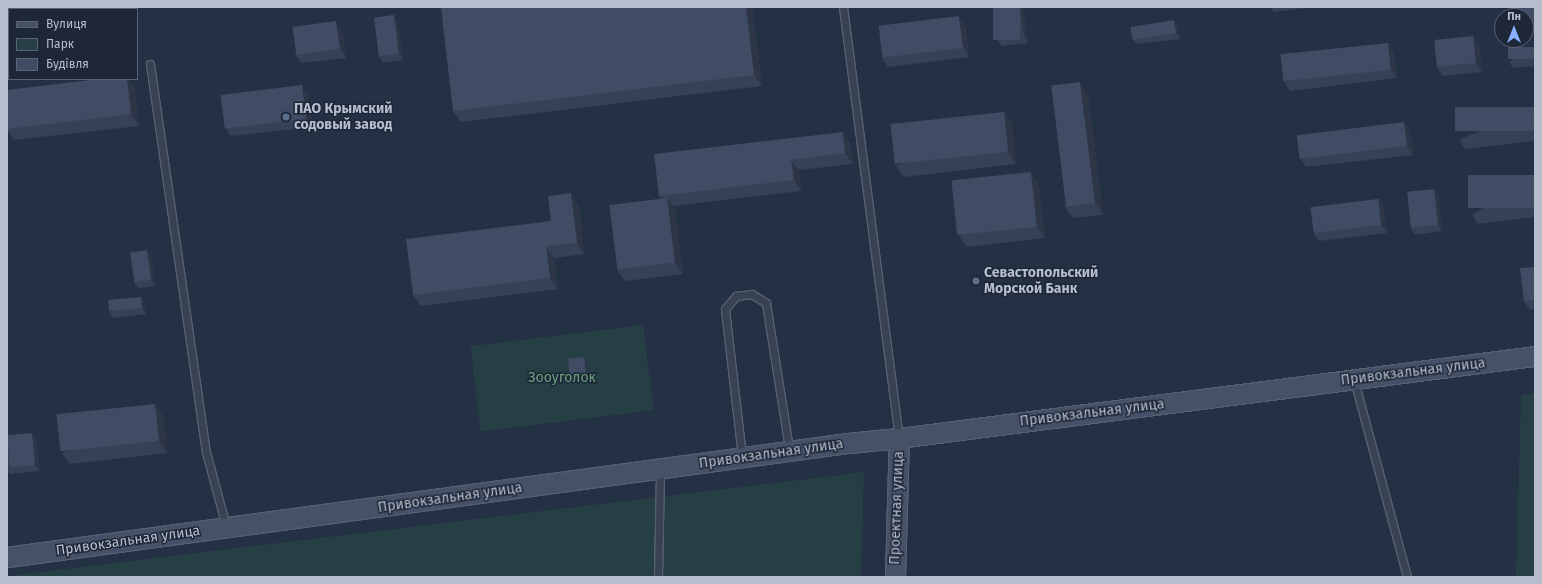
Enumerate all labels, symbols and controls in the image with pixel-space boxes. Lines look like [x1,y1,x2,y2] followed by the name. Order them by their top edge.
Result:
[8,8,138,80] legend
[1494,8,1534,48] north arrow
[1507,10,1521,23] text: Пн
[46,17,87,31] text: Вулиця
[46,37,74,51] text: Парк
[46,57,89,71] text: Будівля
[294,101,392,134] place label: ПАО Крымский содовый завод
[281,112,291,122] marker: ПАО Крымский содовый завод
[984,265,1098,298] place label: Севастопольский Морской Банк
[971,276,981,286] marker: Севастопольский Морской Банк
[1340,355,1486,389] street label: Привокзальная улица
[528,370,596,386] park label: Зооуголок
[1019,396,1165,430] street label: Привокзальная улица
[698,436,844,472] street label: Привокзальная улица
[887,451,907,565] street label: Проектная улица
[377,480,523,516] street label: Привокзальная улица
[55,523,201,559] street label: Привокзальная улица

